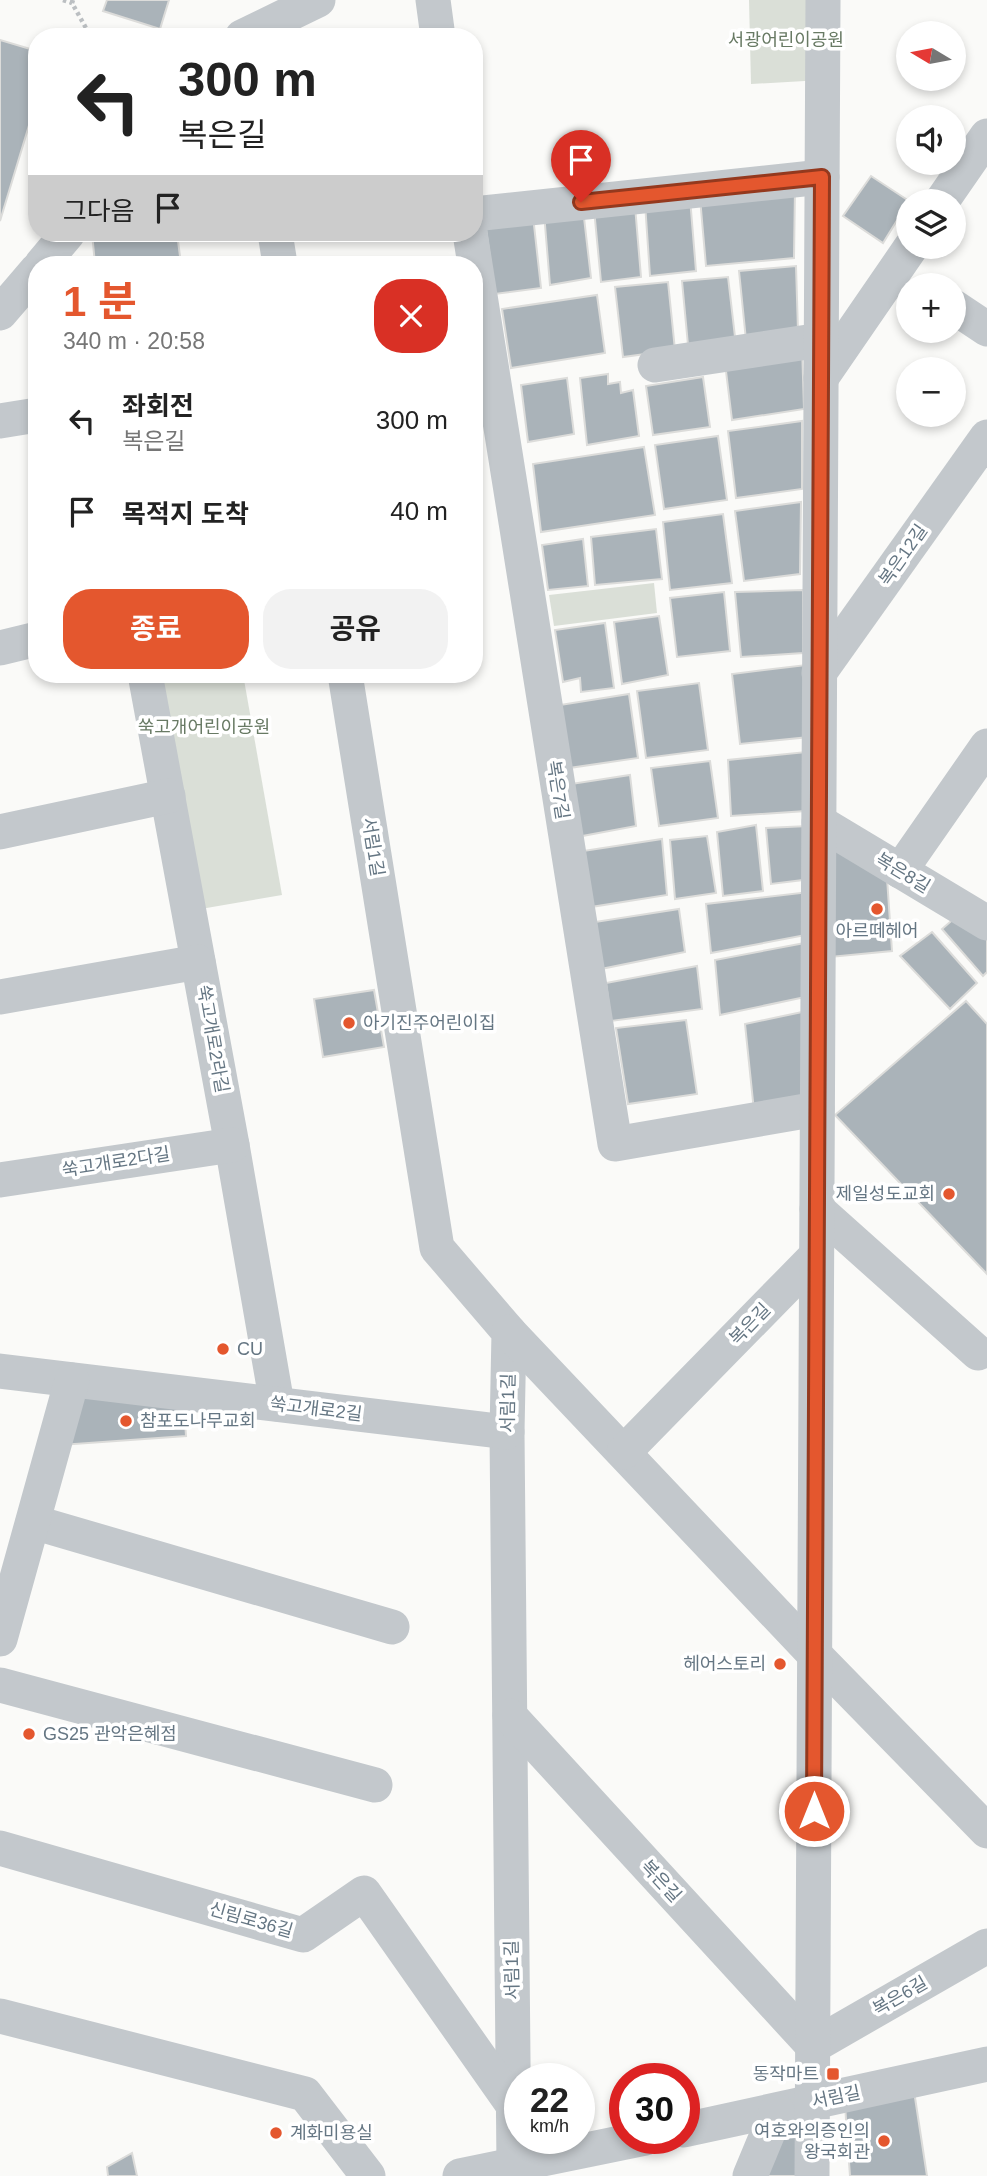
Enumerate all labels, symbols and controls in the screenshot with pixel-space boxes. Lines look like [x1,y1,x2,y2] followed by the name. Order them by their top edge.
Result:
[896,21,966,91] north arrow
[896,21,966,427] map controls
[728,30,844,50] park label: 서광어린이공원
[178,52,317,106] text: 300 m
[63,56,154,147] icon: left
[896,105,966,175] button: sound
[178,117,266,153] text: 복은길
[551,130,611,202] pin
[562,141,600,179] icon: arrive
[149,189,187,227] icon: arrive
[896,189,966,259] button: layers
[63,196,135,226] text: 그다음
[896,273,966,343] button: +
[63,278,137,325] text: 1 분
[374,279,448,353] button: close
[63,328,205,354] text: 340 m · 20:58
[896,357,966,427] button: −
[122,391,194,421] text: 좌회전
[63,402,101,440] icon: left
[376,405,448,435] text: 300 m
[122,428,185,454] text: 복은길
[63,493,101,531] icon: arrive
[390,496,448,526] text: 40 m
[122,499,249,529] text: 목적지 도착
[875,521,931,589] street label: 복은12길
[63,589,249,669] button: 종료
[263,589,448,669] button: 공유
[138,717,270,737] park label: 쑥고개어린이공원
[543,759,573,821] street label: 복은7길
[358,816,388,878] street label: 서림1길
[872,849,934,897] street label: 복은8길
[869,901,885,917] marker: 아르떼헤어
[836,921,918,941] place label: 아르떼헤어
[194,983,232,1095] street label: 쑥고개로2라길
[363,1013,495,1033] place label: 아기진주어린이집
[341,1015,357,1031] marker: 아기진주어린이집
[60,1144,172,1180] street label: 쑥고개로2다길
[836,1184,935,1204] place label: 제일성도교회
[941,1186,957,1202] marker: 제일성도교회
[726,1299,774,1349] street label: 복은길
[237,1339,263,1359] place label: CU
[215,1341,231,1357] marker: CU
[497,1373,519,1433] street label: 서림1길
[269,1393,363,1425] street label: 쑥고개로2길
[140,1411,256,1431] place label: 참포도나무교회
[118,1413,134,1429] marker: 참포도나무교회
[683,1654,766,1674] place label: 헤어스토리
[772,1656,788,1672] marker: 헤어스토리
[43,1724,177,1744] place label: GS25 관악은혜점
[21,1726,37,1742] marker: GS25 관악은혜점
[777,1774,851,1848] position arrow
[637,1856,685,1906] street label: 복은길
[207,1898,295,1942] street label: 신림로36길
[501,1940,523,2000] street label: 서림1길
[869,1972,931,2020] street label: 복은6길
[609,2063,700,2154] speed limit sign: 30
[753,2064,819,2084] place label: 동작마트
[825,2066,841,2082] marker: 동작마트
[530,2080,569,2119] text: 22
[810,2082,862,2112] street label: 서림길
[530,2116,569,2136] text: km/h
[754,2121,870,2162] place label: 여호와의증인의 왕국회관
[290,2123,373,2143] place label: 계화미용실
[268,2125,284,2141] marker: 계화미용실
[876,2133,892,2149] marker: 여호와의증인의 왕국회관

